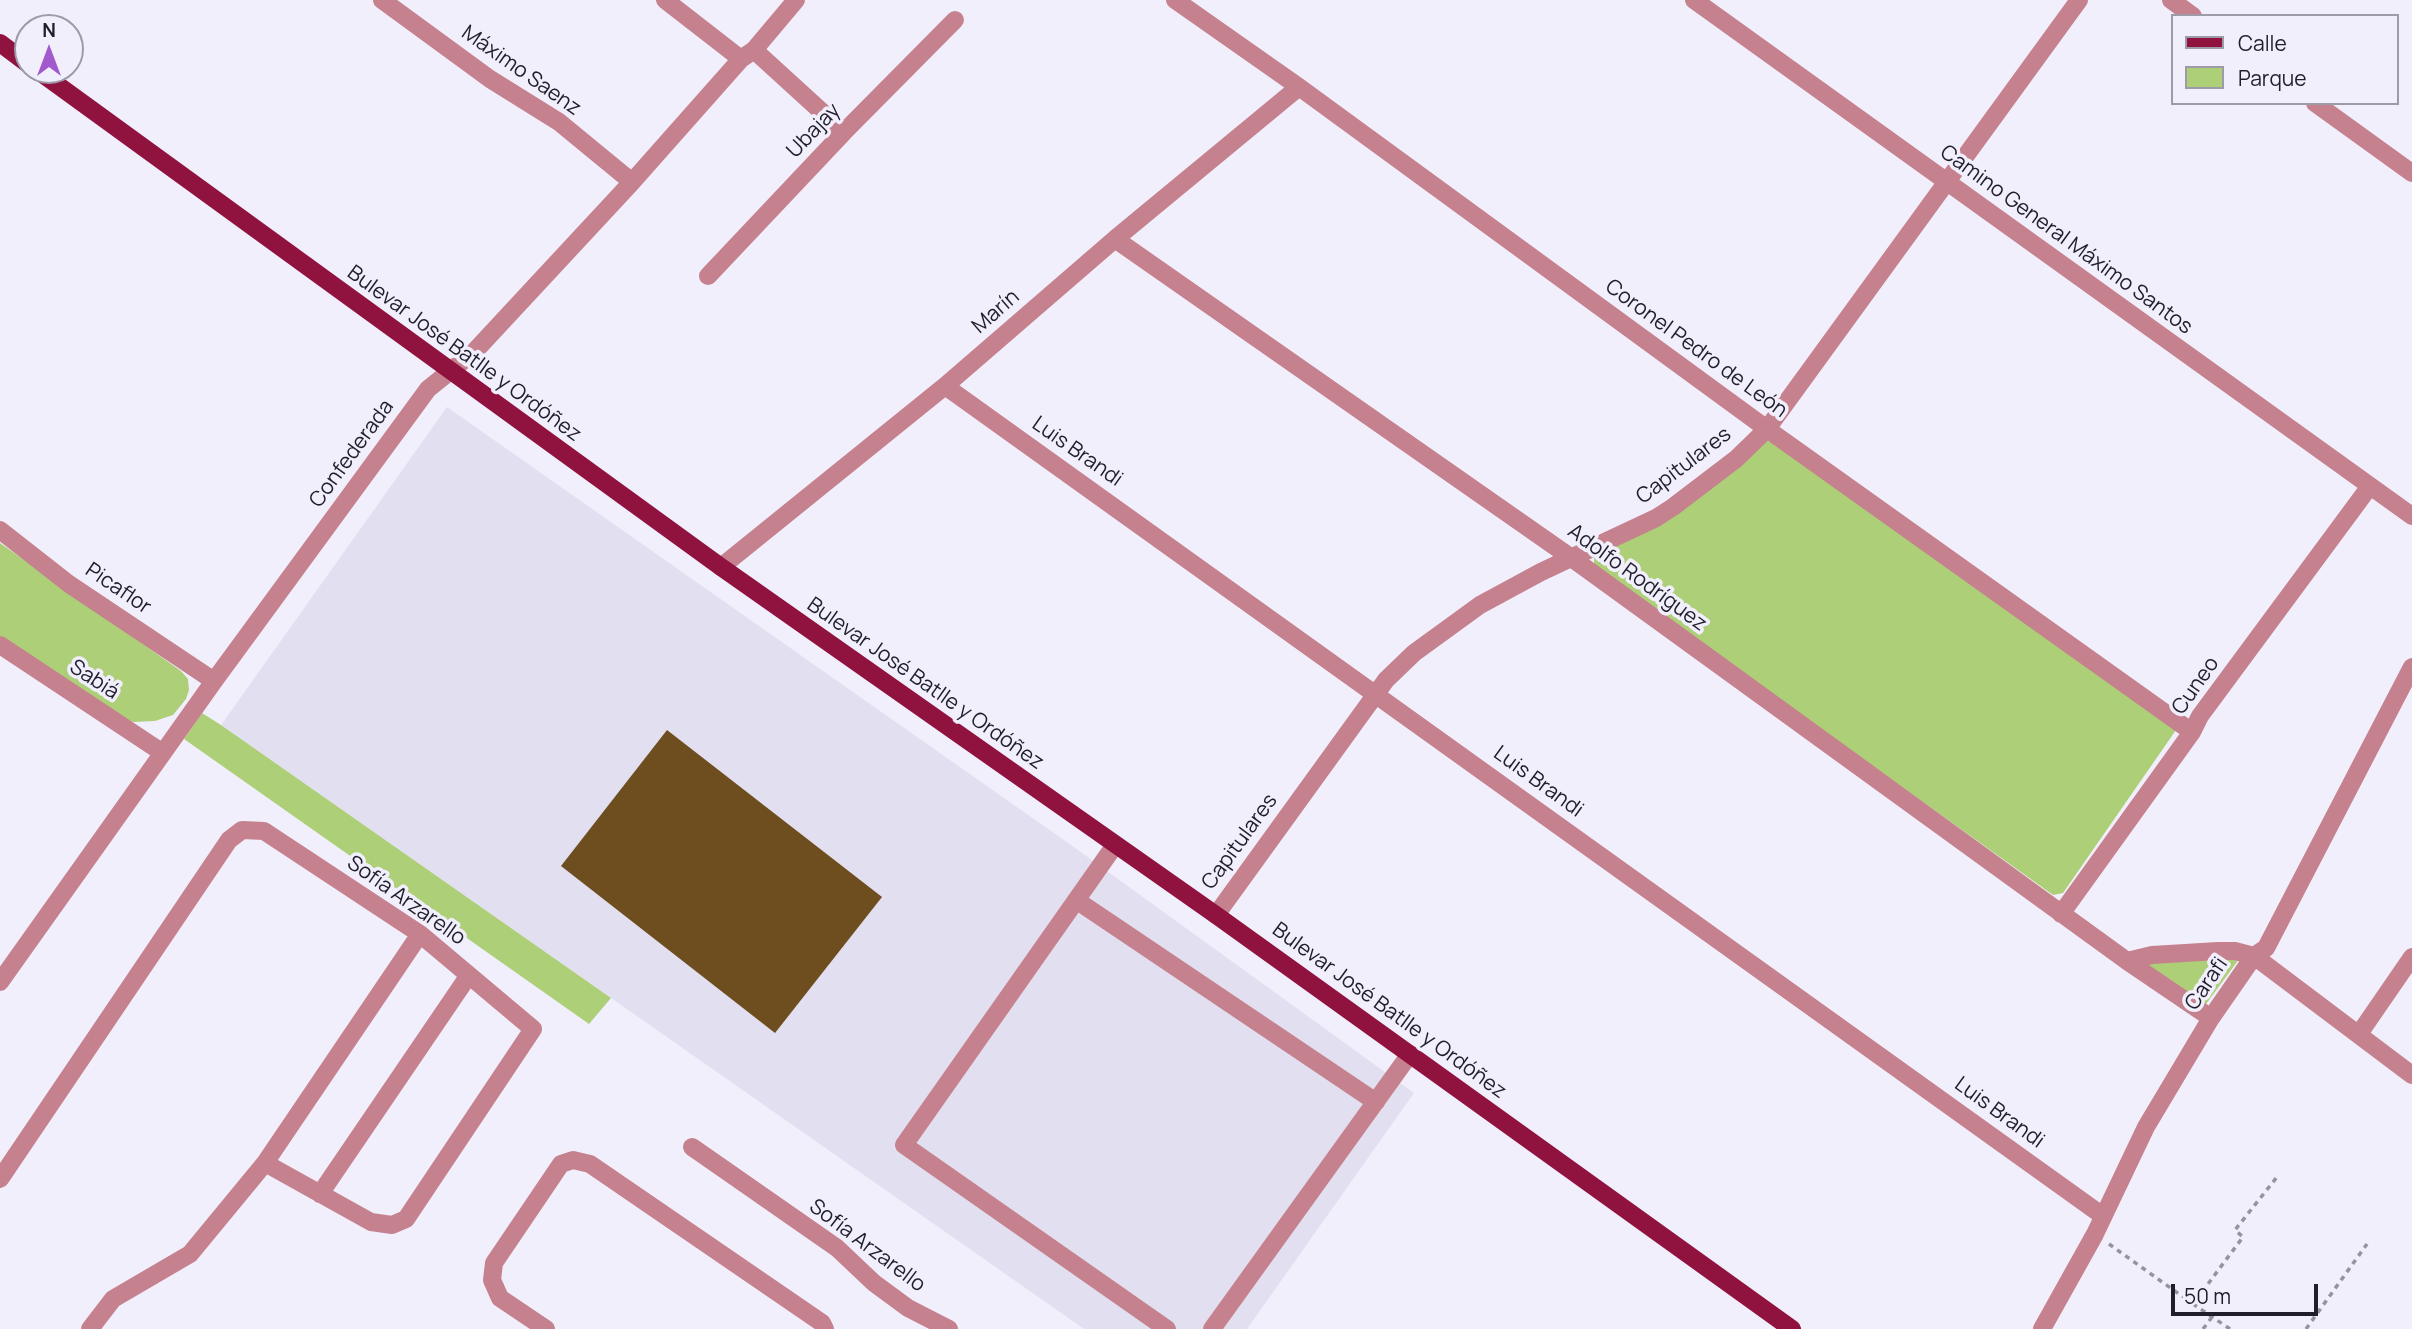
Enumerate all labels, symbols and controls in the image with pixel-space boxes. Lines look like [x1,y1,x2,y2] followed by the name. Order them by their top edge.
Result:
[14,14,84,84] north arrow
[2170,14,2398,105] legend
[42,17,56,43] text: N
[457,21,585,121] street label: Máximo Saenz
[2238,29,2287,57] text: Calle
[2238,64,2307,92] text: Parque
[782,98,846,164] street label: Ubajay
[1935,140,2197,340] street label: Camino General Máximo Santos
[342,261,586,447] street label: Bulevar José Batlle y Ordóñez
[1600,274,1792,424] street label: Coronel Pedro de León
[967,285,1025,339] street label: Marín
[305,395,399,513] street label: Confederada
[1027,412,1127,492] street label: Luis Brandi
[1632,422,1736,510] street label: Capitulares
[1563,519,1711,637] street label: Adolfo Rodríguez
[80,558,156,620] street label: Picaflor
[802,593,1048,775] street label: Bulevar José Batlle y Ordóñez
[2167,652,2225,720] street label: Cuneo
[65,655,123,705] street label: Sabiá
[1488,741,1588,823] street label: Luis Brandi
[1197,789,1283,895] street label: Capitulares
[342,851,470,951] street label: Sofía Arzarello
[1267,918,1511,1104] street label: Bulevar José Batlle y Ordóñez
[2180,953,2234,1015] street label: Carafi
[1949,1072,2049,1154] street label: Luis Brandi
[804,1194,930,1298] street label: Sofía Arzarello
[2174,1270,2321,1314] scale bar
[2184,1282,2231,1310] text: 50 m

